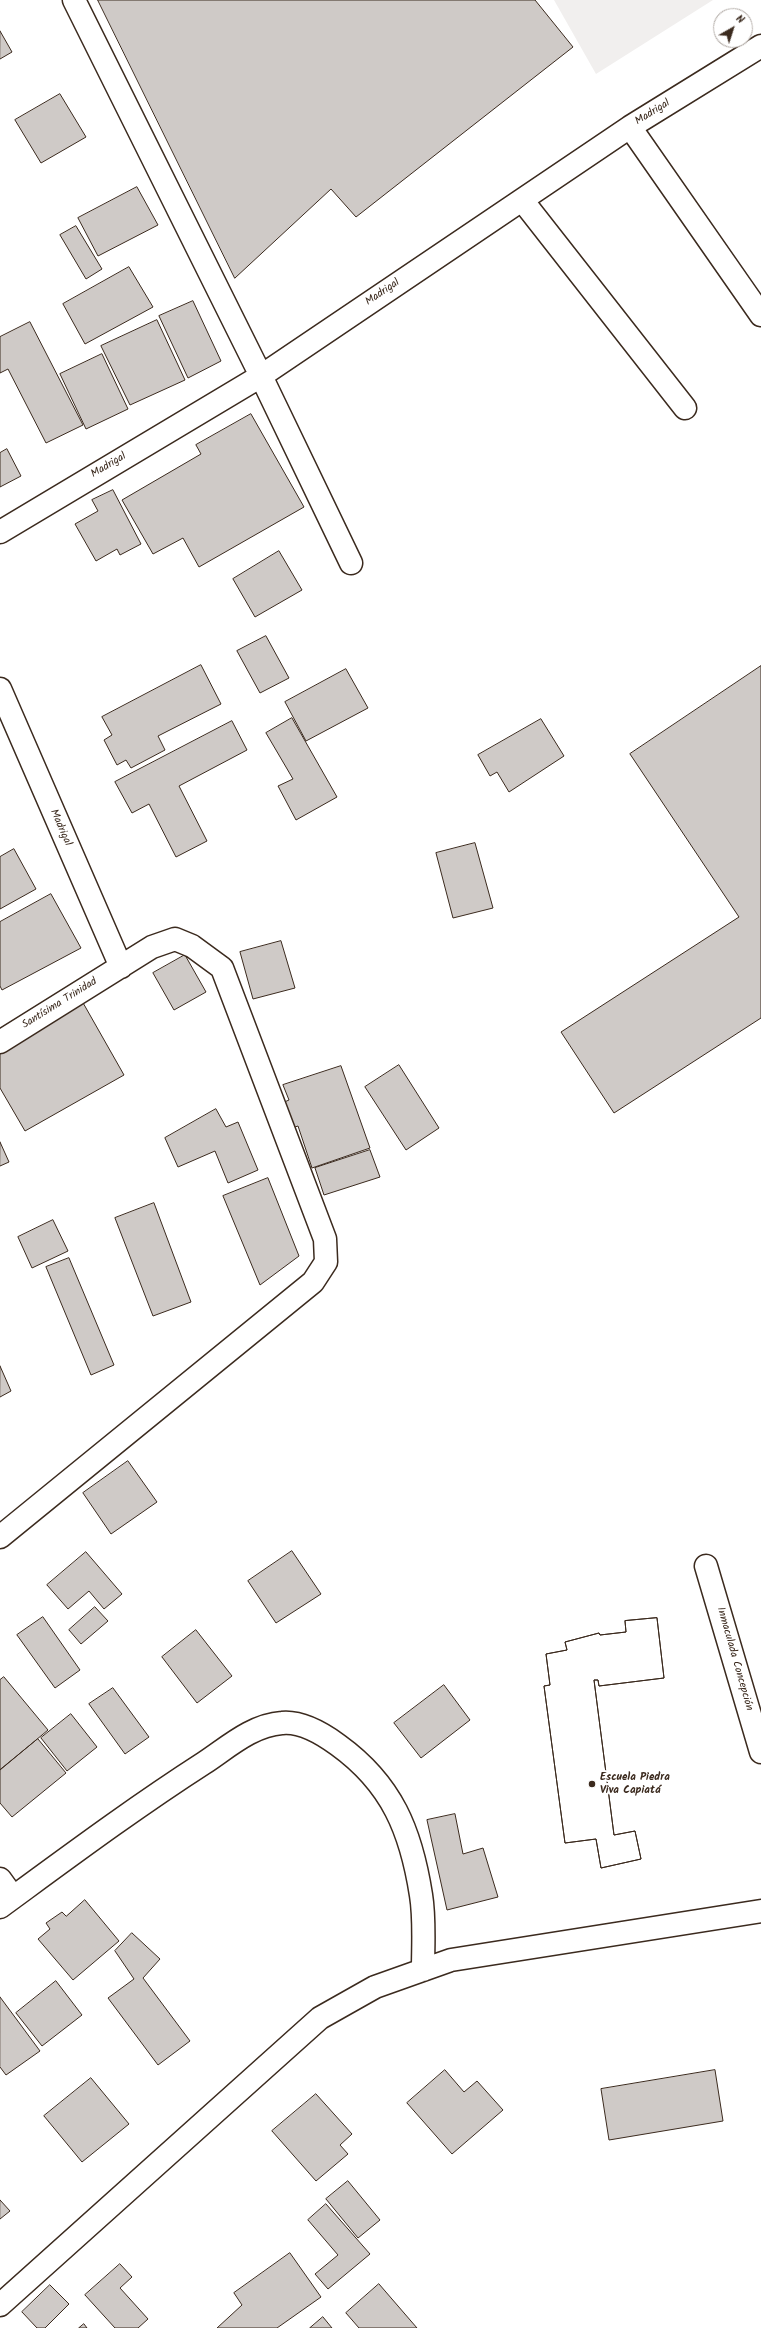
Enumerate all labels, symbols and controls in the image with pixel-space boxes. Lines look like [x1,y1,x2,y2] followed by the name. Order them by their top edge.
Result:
[713,8,753,48] north arrow
[732,10,748,29] text: N
[633,97,673,129] street label: Madrigal
[363,277,403,309] street label: Madrigal
[89,450,129,482] street label: Madrigal
[46,808,74,848] street label: Madrigal
[20,976,100,1032] street label: Santísima Trinidad
[713,1606,755,1712] street label: Inmaculada Concepción
[600,1771,670,1797] place label: Escuela Piedra Viva Capiatá
[587,1779,597,1789] marker: Escuela Piedra Viva Capiatá

